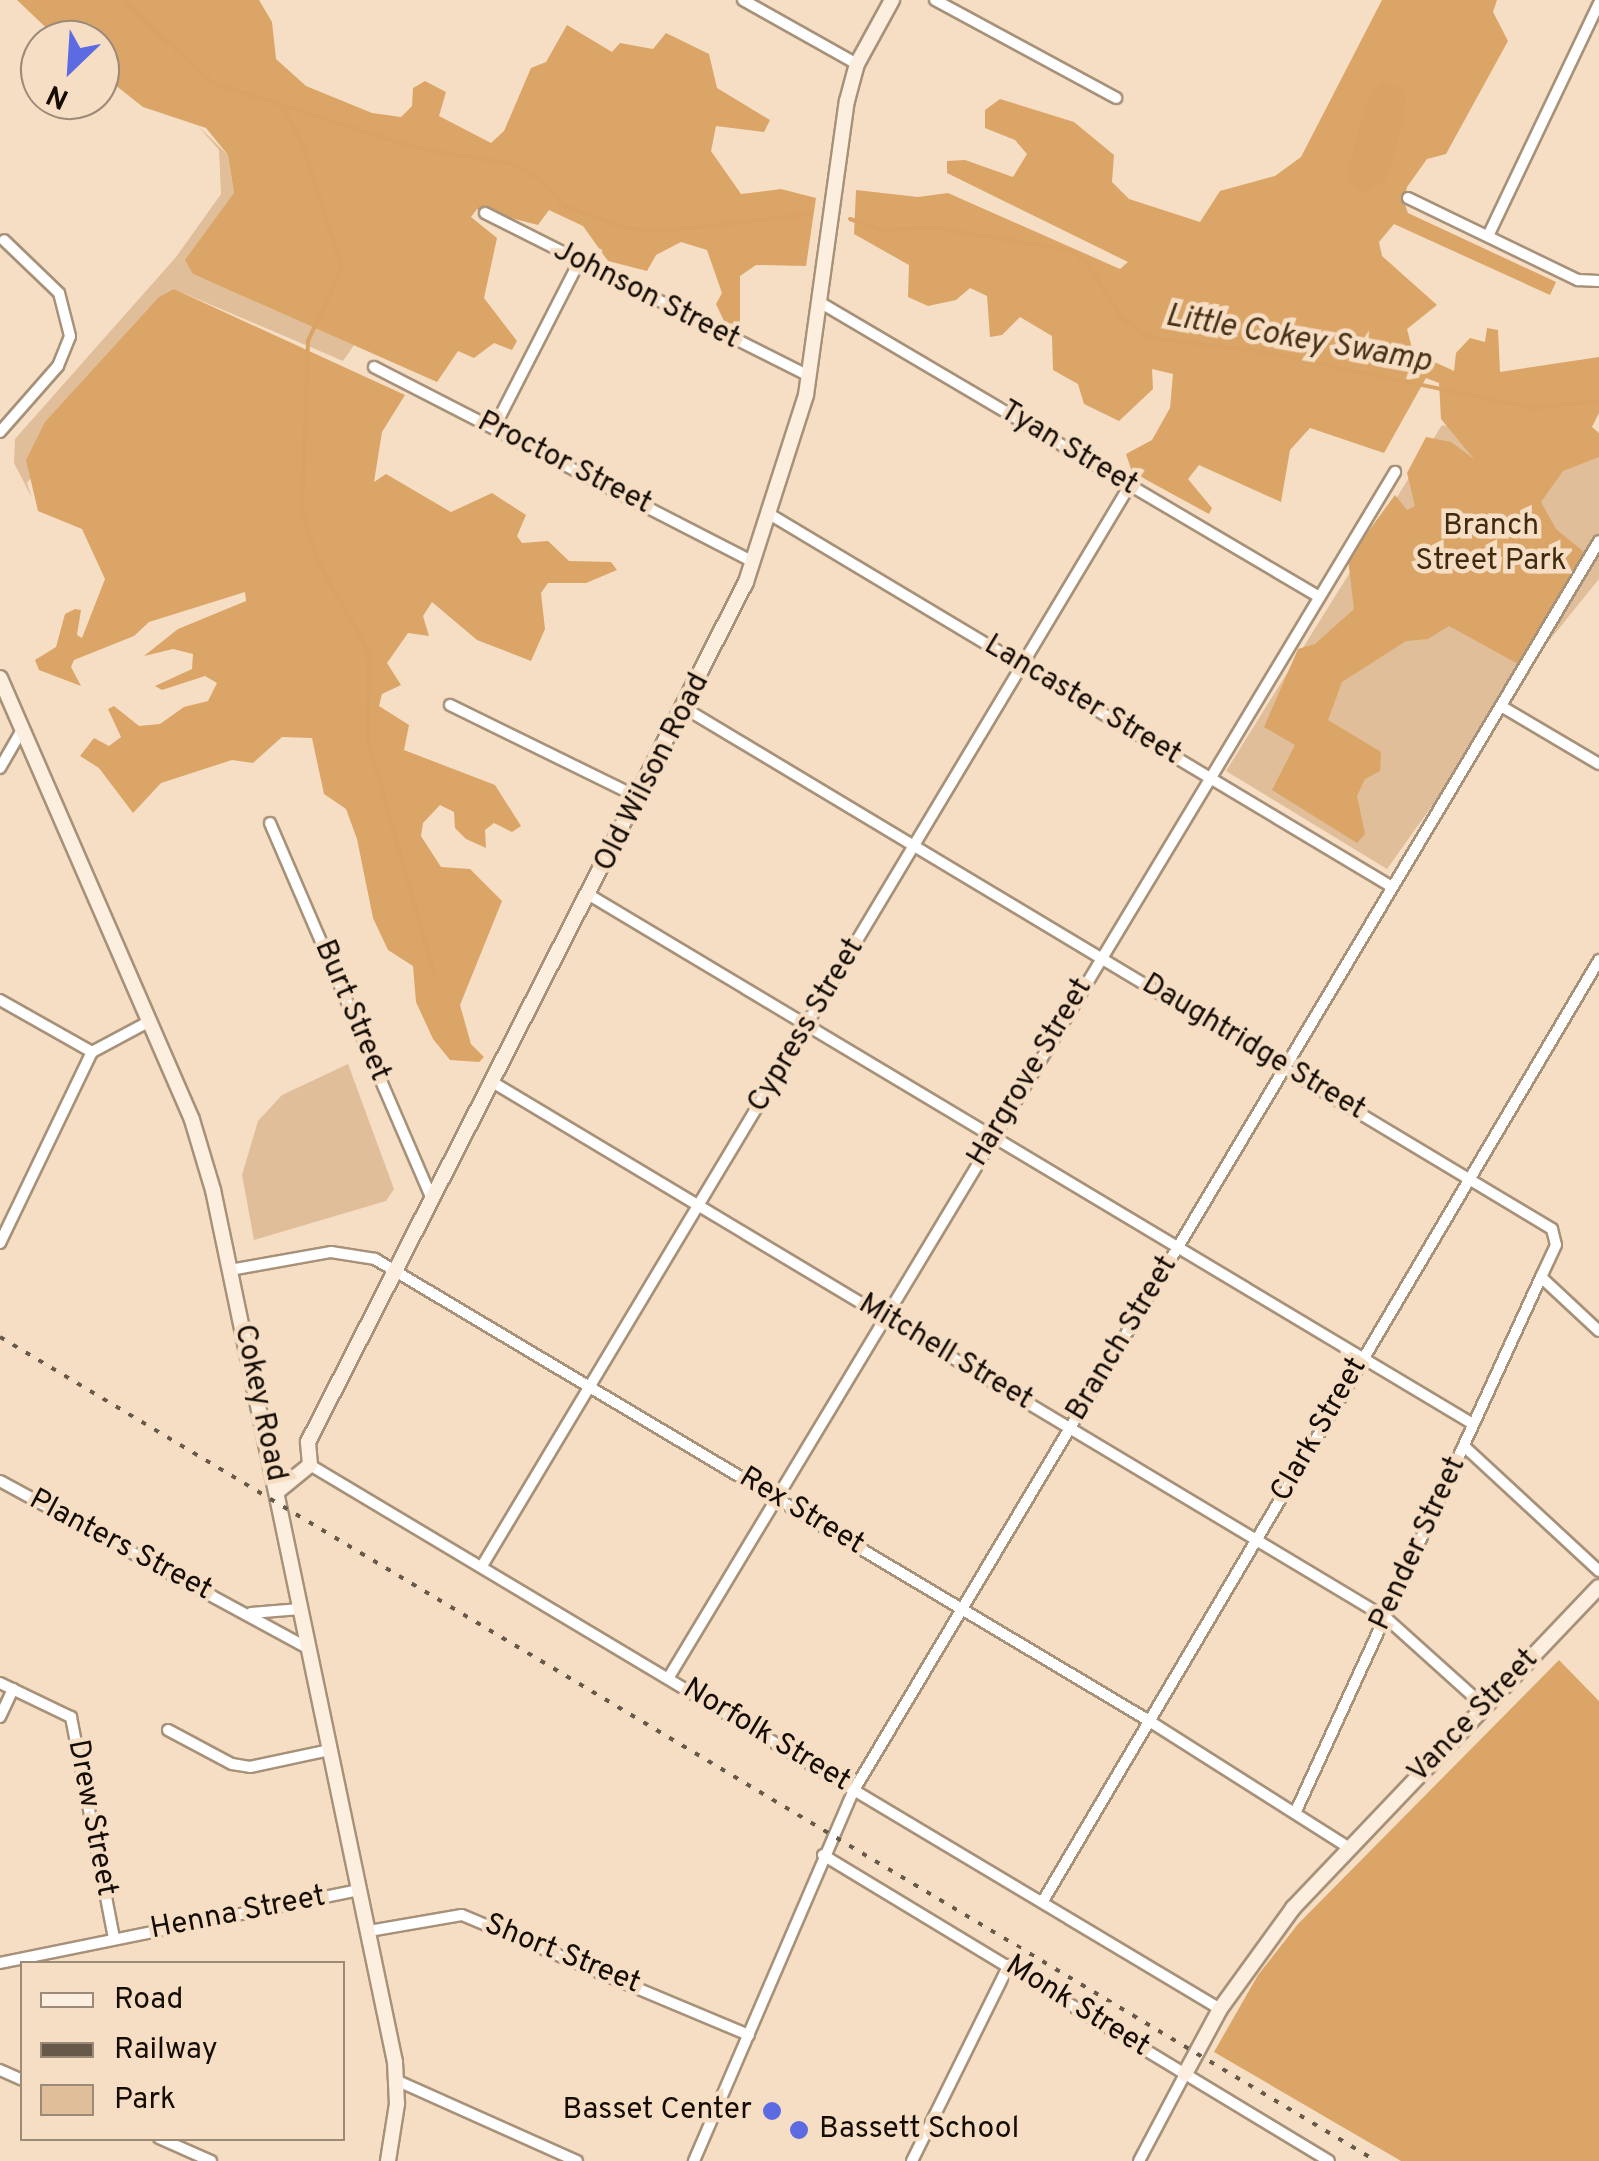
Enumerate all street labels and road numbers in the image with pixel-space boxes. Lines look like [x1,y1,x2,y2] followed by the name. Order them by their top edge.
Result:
[547,234,745,358] street label: Johnson Street
[993,394,1143,504] street label: Tyan Street
[471,405,657,523] street label: Proctor Street
[977,628,1187,774] street label: Lancaster Street
[587,668,719,878] street label: Old Wilson Road
[741,932,873,1120] street label: Cypress Street
[305,935,397,1087] street label: Burt Street
[1135,967,1371,1129] street label: Daughtridge Street
[961,973,1101,1173] street label: Hargrove Street
[1060,1250,1186,1428] street label: Branch Street
[851,1287,1039,1419] street label: Mitchell Street
[225,1321,293,1485] street label: Cokey Road
[1264,1351,1376,1509] street label: Clark Street
[1363,1451,1475,1637] street label: Pender Street
[732,1461,870,1563] street label: Rex Street
[22,1483,218,1609] street label: Planters Street
[1401,1643,1547,1791] street label: Vance Street
[676,1672,856,1800] street label: Norfolk Street
[58,1737,124,1899] street label: Drew Street
[148,1879,328,1949] street label: Henna Street
[479,1907,645,2003] street label: Short Street
[998,1948,1156,2066] street label: Monk Street

